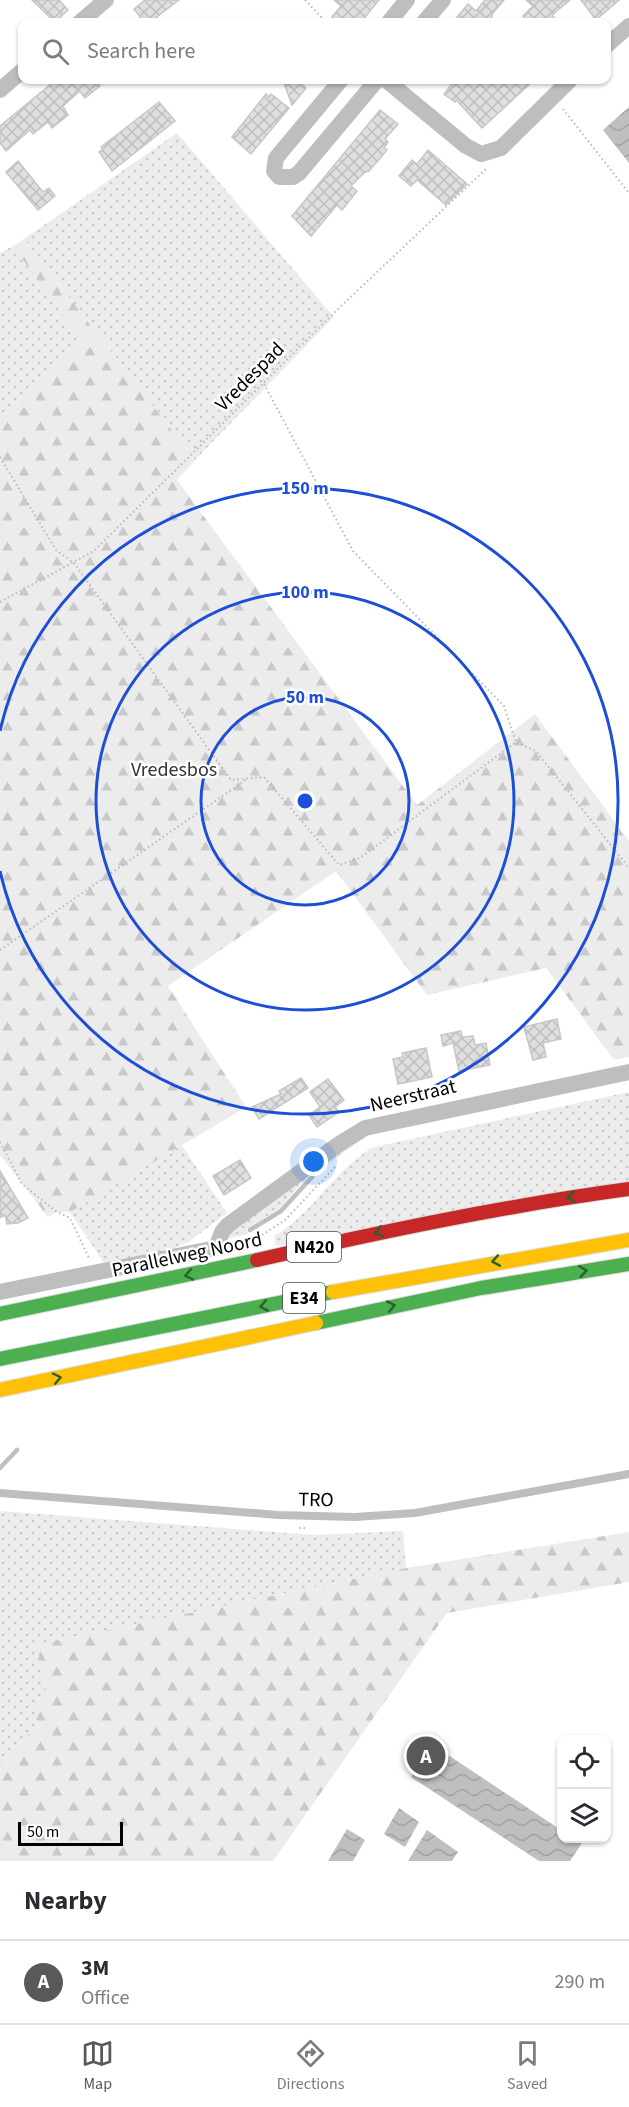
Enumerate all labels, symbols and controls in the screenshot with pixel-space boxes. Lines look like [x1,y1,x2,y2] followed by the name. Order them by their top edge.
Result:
[18,18,611,84] search box
[39,35,72,68] icon: search
[87,35,195,67] text: Search here
[209,336,291,418] street label: Vredespad
[281,476,329,501] text: 150 m
[281,580,329,605] text: 100 m
[286,685,324,710] text: 50 m
[131,756,217,784] park label: Vredesbos
[295,791,315,811] centre of rings
[367,1072,459,1119] street label: Neerstraat
[299,1147,328,1176] your location
[566,1190,576,1202] one-way arrow
[109,1225,265,1285] street label: Parallelweg Noord
[375,1225,385,1238] one-way arrow
[287,1232,341,1262] road number: N420
[492,1254,502,1267] one-way arrow
[579,1265,588,1277] one-way arrow
[184,1268,194,1281] one-way arrow
[283,1283,325,1313] road number: E34
[259,1299,269,1312] one-way arrow
[386,1300,396,1313] one-way arrow
[52,1372,62,1385] one-way arrow
[298,1486,334,1514] street label: TRO
[406,1734,446,1778] pin: A
[557,1735,611,1843] map controls
[557,1735,611,1789] button: locate
[557,1789,611,1843] button: layers
[18,1819,123,1846] scale bar
[27,1821,59,1843] text: 50 m
[24,1882,107,1919] text: Nearby
[81,1952,109,1984] text: 3M
[38,1968,49,1996] text: A
[555,1968,605,1996] text: 290 m
[81,1984,129,2012] text: Office
[81,2037,114,2095] tab: Map
[277,2037,344,2095] tab: Directions
[507,2037,548,2095] tab: Saved

